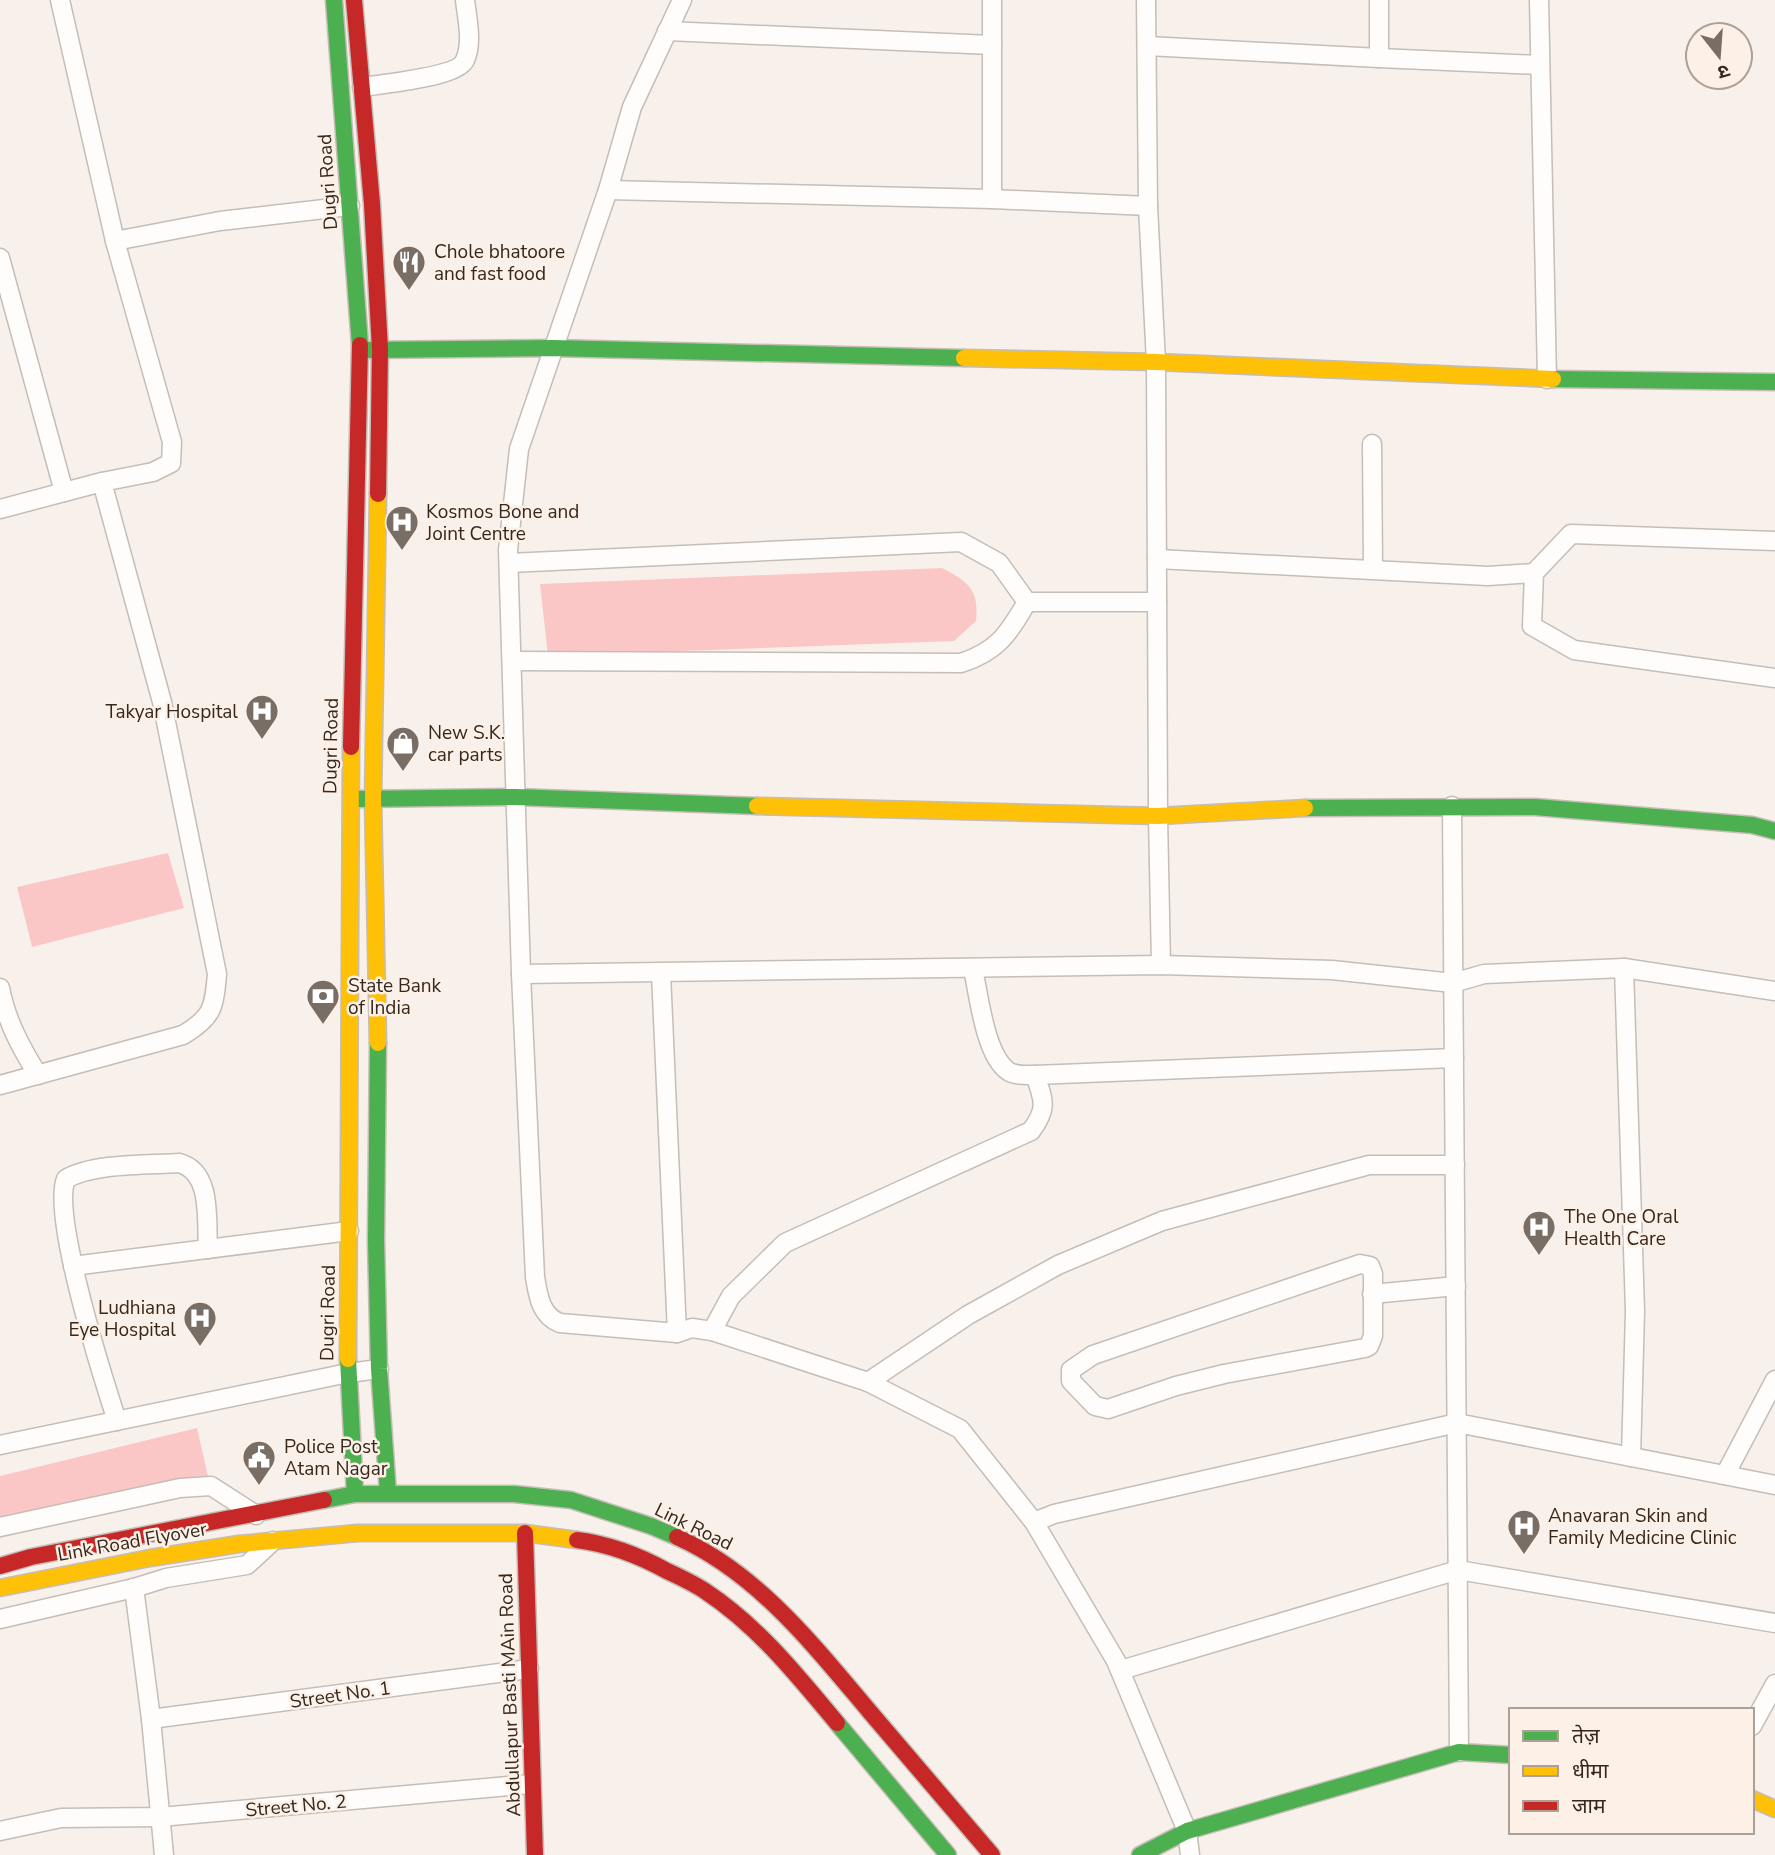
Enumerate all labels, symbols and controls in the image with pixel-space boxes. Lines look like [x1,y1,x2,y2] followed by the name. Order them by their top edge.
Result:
[1684,21,1754,91] north arrow
[1714,57,1733,86] text: उ
[312,133,344,231] street label: Dugri Road
[434,239,565,287] place label: Chole bhatoore and fast food
[390,243,428,292] restaurant icon: Chole bhatoore and fast food
[425,499,579,547] place label: Kosmos Bone and Joint Centre
[383,503,421,552] hospital icon: Kosmos Bone and Joint Centre
[243,692,281,741] hospital icon: Takyar Hospital
[317,698,345,794] street label: Dugri Road
[105,699,238,725] place label: Takyar Hospital
[428,720,505,768] place label: New S.K. car parts
[384,724,422,773] shop icon: New S.K. car parts
[348,973,442,1021] place label: State Bank of India
[304,977,342,1026] bank icon: State Bank of India
[1564,1204,1679,1252] place label: The One Oral Health Care
[1520,1208,1558,1257] hospital icon: The One Oral Health Care
[314,1265,342,1361] street label: Dugri Road
[68,1295,176,1343] place label: Ludhiana Eye Hospital
[181,1299,219,1348] hospital icon: Ludhiana Eye Hospital
[284,1434,388,1482] place label: Police Post Atam Nagar
[240,1438,278,1487] public building icon: Police Post Atam Nagar
[650,1497,737,1557] street label: Link Road
[1548,1503,1737,1551] place label: Anavaran Skin and Family Medicine Clinic
[1505,1507,1543,1556] hospital icon: Anavaran Skin and Family Medicine Clinic
[55,1516,209,1568] street label: Link Road Flyover
[493,1573,527,1817] street label: Abdullapur Basti MAin Road
[288,1675,392,1715] street label: Street No. 1
[1509,1708,1754,1834] legend
[1572,1722,1600,1750] text: तेज़
[1572,1757,1609,1785] text: धीमा
[244,1789,348,1823] street label: Street No. 2
[1572,1792,1606,1820] text: जाम

